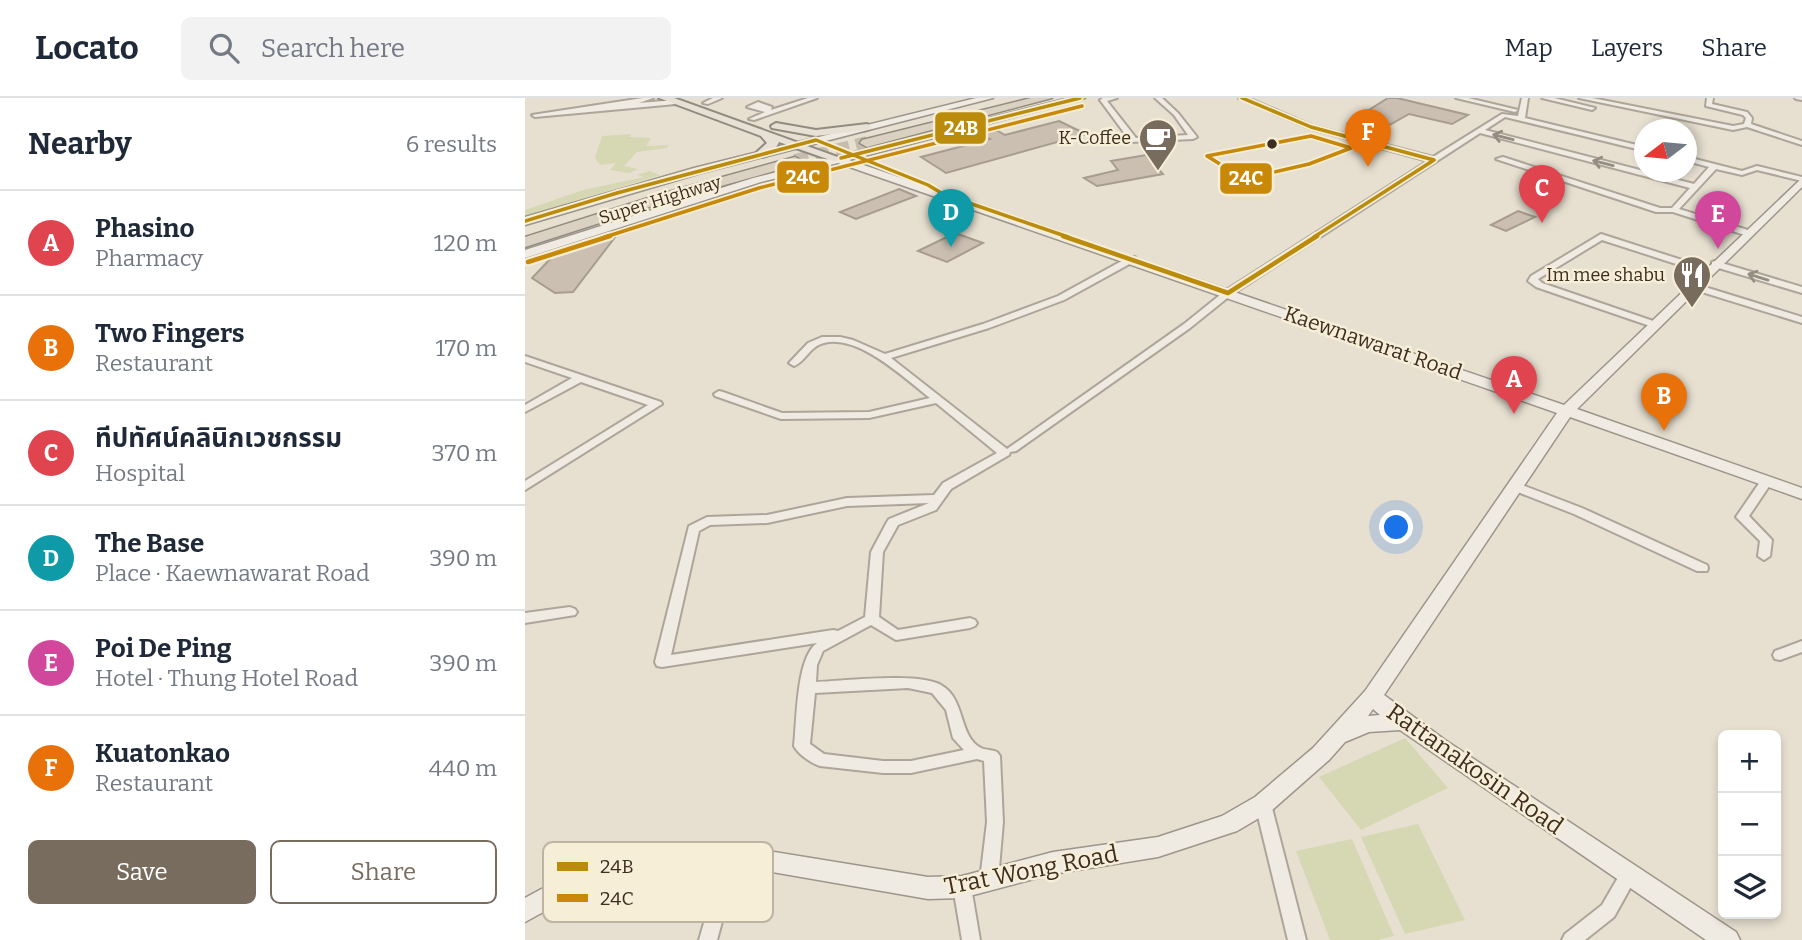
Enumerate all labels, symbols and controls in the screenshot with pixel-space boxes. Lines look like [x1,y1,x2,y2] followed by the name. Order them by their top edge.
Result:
[181,17,671,80] search box
[35,28,139,68] text: Locato
[205,29,243,67] icon: search
[261,33,405,64] text: Search here
[1505,34,1553,62] text: Map
[1591,34,1663,62] text: Layers
[1701,34,1767,62] text: Share
[1345,109,1391,167] pin: F
[934,111,987,145] line badge: 24B
[944,117,978,140] text: 24B
[1137,117,1179,172] cafe icon: K-Coffee
[1634,119,1697,182] north arrow
[28,126,132,162] text: Nearby
[1059,127,1131,149] place label: K-Coffee
[406,130,497,158] text: 6 results
[1492,130,1515,143] one-way arrow
[1265,137,1279,151] unlabelled marker
[1593,156,1615,169] one-way arrow
[776,160,830,194] line badge: 24C
[1219,162,1273,195] line badge: 24C
[1519,165,1565,223] pin: C
[786,166,820,189] text: 24C
[1229,167,1263,190] text: 24C
[596,171,724,229] street label: Super Highway
[928,189,974,247] pin: D
[1695,191,1741,249] pin: E
[95,213,195,244] text: Phasino
[43,229,59,257] text: A
[434,229,497,257] text: 120 m
[95,244,203,272] text: Pharmacy
[1671,254,1713,309] restaurant icon: Im mee shabu
[1546,264,1665,286] place label: Im mee shabu
[1748,269,1770,282] one-way arrow
[1281,300,1465,386] street label: Kaewnawarat Road
[95,318,245,349] text: Two Fingers
[44,334,58,362] text: B
[435,334,497,362] text: 170 m
[95,349,213,377] text: Restaurant
[1491,356,1537,414] pin: A
[1641,373,1687,431] pin: B
[95,423,342,454] text: ทีปทัศน์คลินิกเวชกรรม
[44,439,58,467] text: C
[431,439,497,467] text: 370 m
[95,459,185,487] text: Hospital
[1379,510,1413,544] your location
[95,528,204,559] text: The Base
[43,544,59,572] text: D
[429,544,497,572] text: 390 m
[95,559,370,587] text: Place · Kaewnawarat Road
[95,633,232,664] text: Poi De Ping
[44,649,58,677] text: E
[429,649,497,677] text: 390 m
[95,664,358,692] text: Hotel · Thung Hotel Road
[1381,698,1569,840] street label: Rattanakosin Road
[1718,730,1781,919] map controls
[1718,730,1781,793] button: +
[95,738,230,769] text: Kuatonkao
[45,754,57,782] text: F
[429,754,497,782] text: 440 m
[95,769,213,797] text: Restaurant
[1718,793,1781,856] button: −
[942,839,1120,901] street label: Trat Wong Road
[28,840,256,904] button: Save
[270,840,497,904] button: Share
[543,842,773,922] legend
[600,855,634,878] text: 24B
[1718,856,1781,919] button: layers
[600,887,634,910] text: 24C

